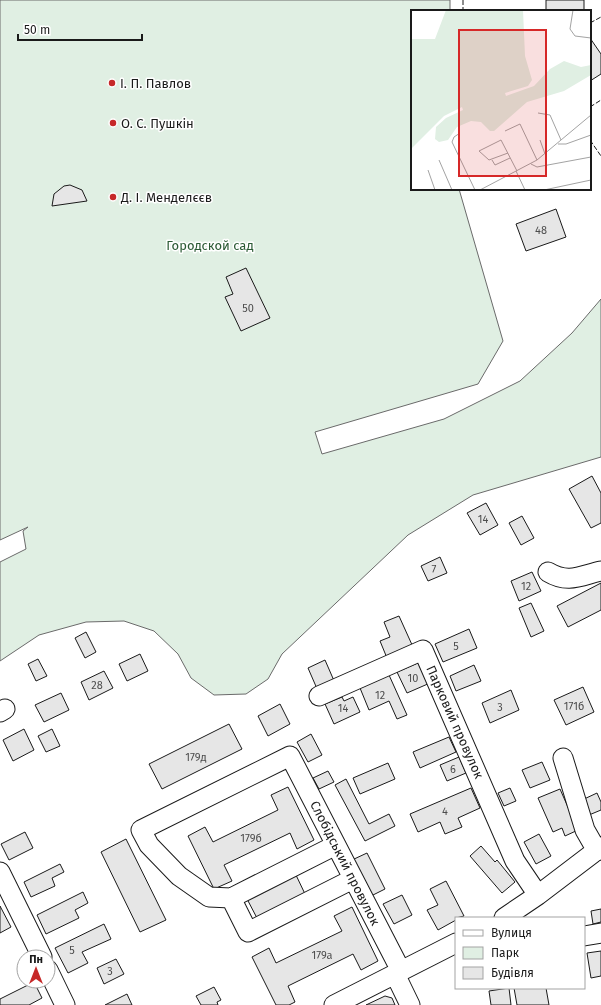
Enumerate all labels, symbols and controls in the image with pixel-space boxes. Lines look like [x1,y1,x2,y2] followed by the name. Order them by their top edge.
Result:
[411,10,591,190] inset map
[18,16,142,42] scale bar
[24,23,50,37] text: 50 m
[120,76,191,91] place label: І. П. Павлов
[107,78,117,88] marker: І. П. Павлов
[121,116,194,131] place label: О. С. Пушкін
[108,118,118,128] marker: О. С. Пушкін
[120,190,212,205] place label: Д. І. Менделєєв
[108,192,118,202] marker: Д. І. Менделєєв
[535,224,547,237] house number: 48
[166,238,254,253] park label: Городской сад
[242,302,254,315] house number: 50
[478,513,488,526] house number: 14
[432,563,437,576] house number: 7
[521,580,531,593] house number: 12
[453,640,459,653] house number: 5
[423,663,487,781] street label: Парковий провулок
[408,672,418,685] house number: 10
[91,679,103,692] house number: 28
[375,689,385,702] house number: 12
[564,700,584,713] house number: 171б
[497,701,503,714] house number: 3
[338,702,348,715] house number: 14
[185,751,207,764] house number: 179д
[450,763,456,776] house number: 6
[307,798,383,928] street label: Слобідський провулок
[442,805,448,818] house number: 4
[240,832,262,845] house number: 179б
[455,917,585,989] legend
[491,926,532,940] text: Вулиця
[69,944,75,957] house number: 5
[491,946,520,960] text: Парк
[16,949,56,989] north arrow
[311,949,333,962] house number: 179а
[29,953,43,966] text: Пн
[107,965,113,978] house number: 3
[491,966,534,980] text: Будівля

